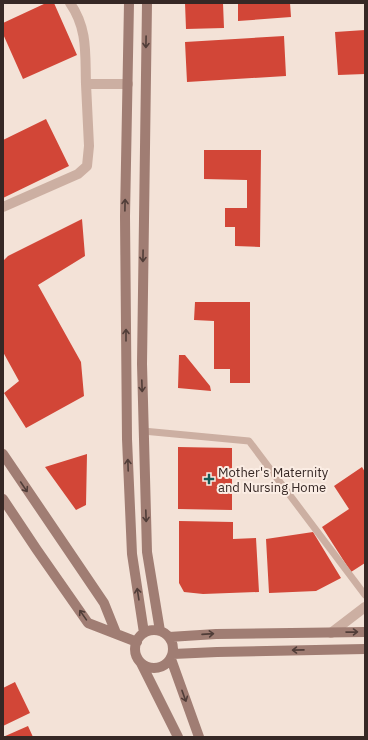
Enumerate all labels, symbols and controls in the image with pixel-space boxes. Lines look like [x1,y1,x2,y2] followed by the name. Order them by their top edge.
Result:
[142,35,150,48] one-way arrow
[122,199,129,212] one-way arrow
[139,249,147,262] one-way arrow
[122,329,130,342] one-way arrow
[138,379,146,392] one-way arrow
[124,459,132,472] one-way arrow
[218,464,329,496] place label: Mother's Maternity and Nursing Home
[203,473,215,485] marker: Mother's Maternity and Nursing Home
[20,481,28,492] one-way arrow
[142,509,149,522] one-way arrow
[134,588,142,601] one-way arrow
[79,610,87,621] one-way arrow
[345,628,358,636] one-way arrow
[201,631,214,638] one-way arrow
[292,646,305,654] one-way arrow
[181,689,189,701] one-way arrow

